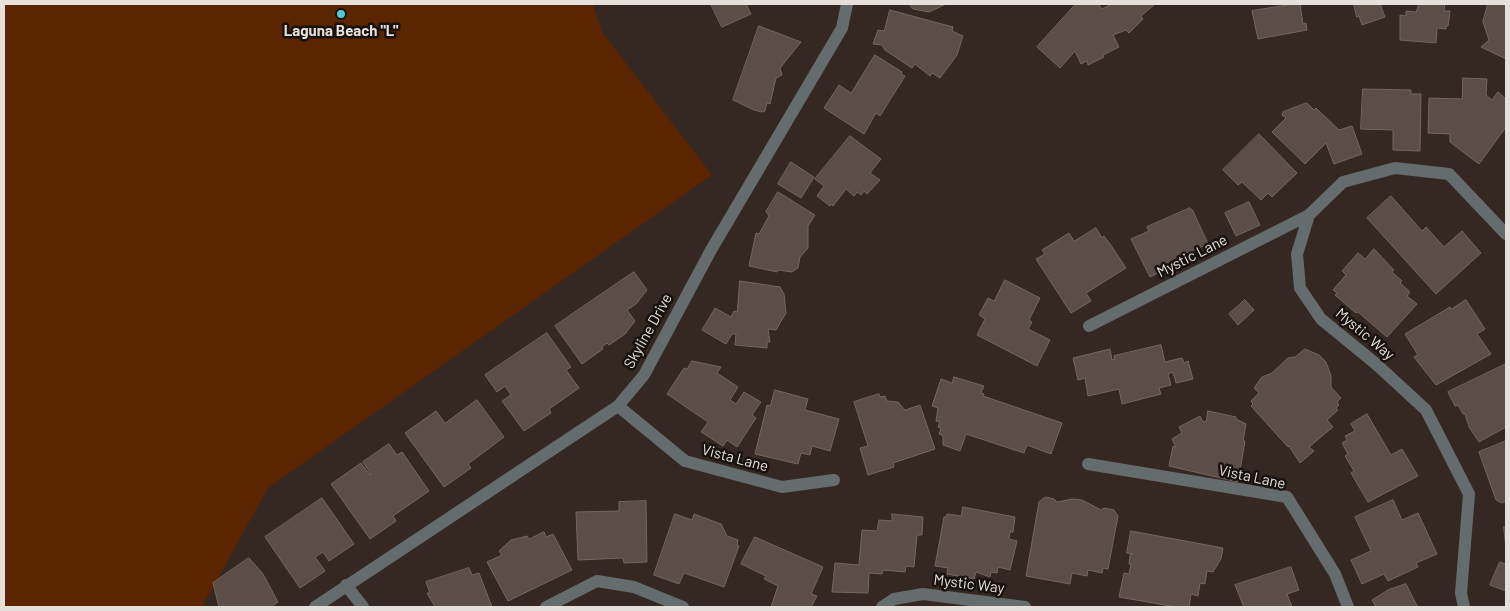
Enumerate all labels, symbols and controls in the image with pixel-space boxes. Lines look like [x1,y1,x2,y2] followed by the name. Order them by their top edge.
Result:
[335,8,347,20] marker: Laguna Beach "L"
[284,22,398,40] place label: Laguna Beach "L"
[1154,231,1230,281] street label: Mystic Lane
[620,290,676,372] street label: Skyline Drive
[1332,304,1398,364] street label: Mystic Way
[700,440,770,476] street label: Vista Lane
[1217,461,1287,493] street label: Vista Lane
[932,571,1006,597] street label: Mystic Way

